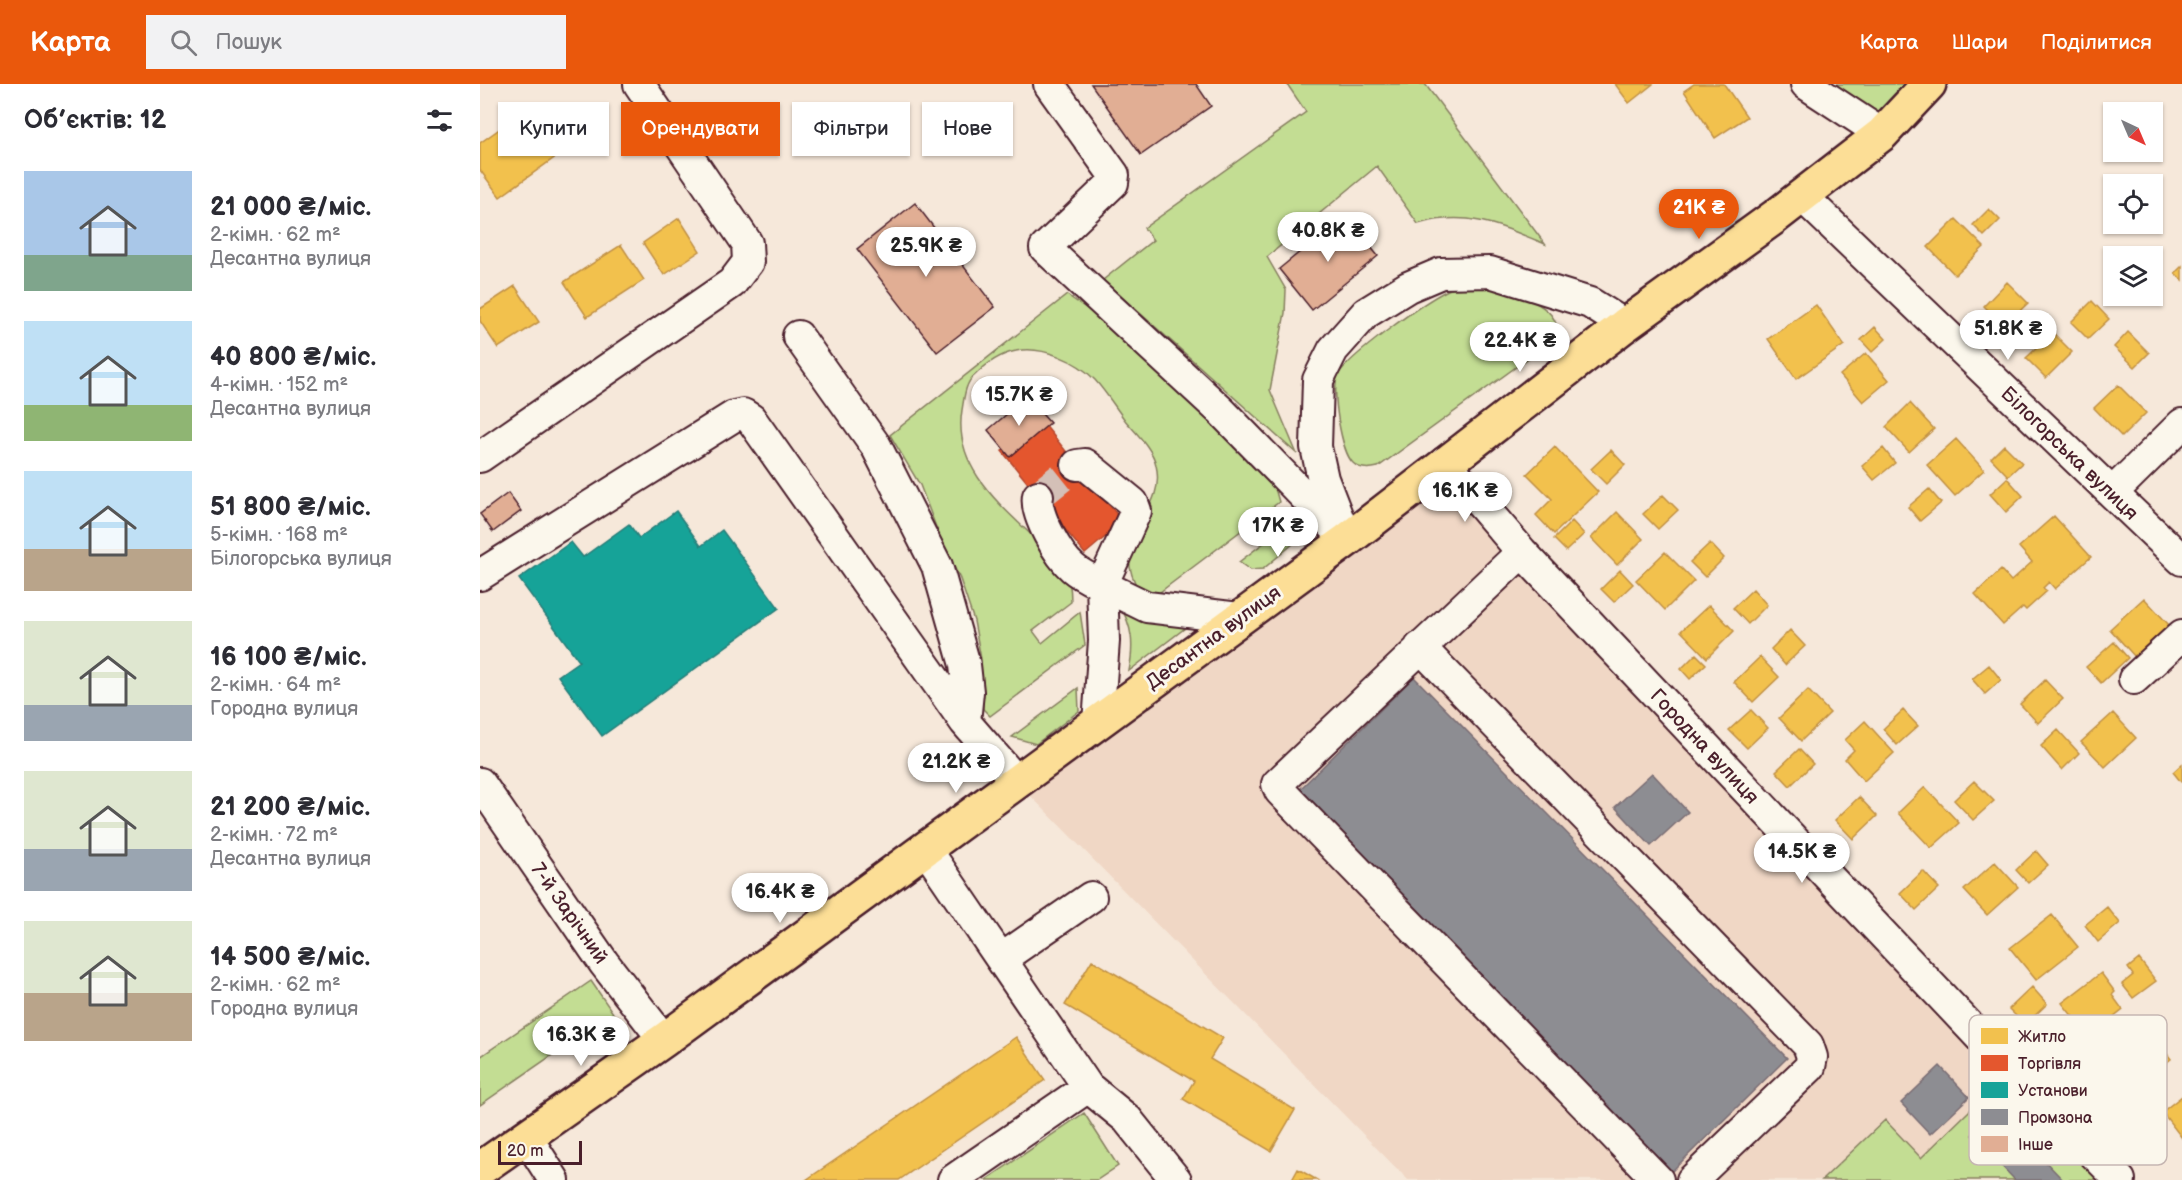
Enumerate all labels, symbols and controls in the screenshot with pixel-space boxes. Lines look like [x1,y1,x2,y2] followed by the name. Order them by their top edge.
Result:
[146,15,566,69] search box
[30,26,110,59] text: Карта
[167,26,200,59] icon: search
[215,29,282,56] text: Пошук
[1859,30,1919,55] text: Карта
[1952,30,2008,55] text: Шари
[2041,30,2152,55] text: Поділитися
[498,102,609,156] chip: Купити
[621,102,780,156] chip: Орендувати
[792,102,910,156] chip: Фільтри
[922,102,1013,156] chip: Нове
[2103,102,2163,162] north arrow
[2103,102,2163,306] map controls
[423,104,456,137] icon: filters
[24,105,166,136] text: Об’єктів: 12
[2103,174,2163,234] button: locate
[1657,189,1741,240] pin: 21K ₴
[210,192,371,223] text: 21 000 ₴/міс.
[72,195,144,267] icon: home
[1673,196,1725,220] text: 21K ₴
[1273,212,1383,263] pin: 40.8K ₴
[1292,219,1365,243] text: 40.8K ₴
[210,223,341,247] text: 2-кімн. · 62 m²
[871,227,981,278] pin: 25.9K ₴
[890,234,962,258] text: 25.9K ₴
[2103,246,2163,306] button: layers
[210,247,371,271] text: Десантна вулиця
[1953,310,2063,361] pin: 51.8K ₴
[1974,317,2042,341] text: 51.8K ₴
[1465,322,1575,373] pin: 22.4K ₴
[1484,329,1556,353] text: 22.4K ₴
[210,342,376,373] text: 40 800 ₴/міс.
[72,345,144,417] icon: home
[210,373,348,397] text: 4-кімн. · 152 m²
[964,376,1074,427] pin: 15.7K ₴
[1996,382,2143,526] street label: Білогорська вулиця
[985,383,1053,407] text: 15.7K ₴
[210,397,371,421] text: Десантна вулиця
[1410,472,1520,523] pin: 16.1K ₴
[1432,479,1498,503] text: 16.1K ₴
[210,492,371,523] text: 51 800 ₴/міс.
[72,495,144,567] icon: home
[1236,507,1320,558] pin: 17K ₴
[1252,514,1304,538] text: 17K ₴
[210,523,348,547] text: 5-кімн. · 168 m²
[210,547,392,571] text: Білогорська вулиця
[1141,581,1286,695] street label: Десантна вулиця
[210,642,367,673] text: 16 100 ₴/міс.
[72,645,144,717] icon: home
[210,673,341,697] text: 2-кімн. · 64 m²
[1645,684,1764,809] street label: Городна вулиця
[210,697,358,721] text: Городна вулиця
[901,743,1011,794] pin: 21.2K ₴
[922,750,990,774] text: 21.2K ₴
[210,792,370,823] text: 21 200 ₴/міс.
[72,795,144,867] icon: home
[210,823,338,847] text: 2-кімн. · 72 m²
[1747,833,1857,884] pin: 14.5K ₴
[1768,840,1836,864] text: 14.5K ₴
[210,847,371,871] text: Десантна вулиця
[526,858,613,969] street label: 7-й Зарічний
[725,873,835,924] pin: 16.4K ₴
[745,880,815,904] text: 16.4K ₴
[210,942,370,973] text: 14 500 ₴/міс.
[72,945,144,1017] icon: home
[210,973,341,997] text: 2-кімн. · 62 m²
[210,997,358,1021] text: Городна вулиця
[1969,1015,2167,1165] legend
[526,1016,636,1067] pin: 16.3K ₴
[547,1023,615,1047] text: 16.3K ₴
[2018,1028,2066,1047] text: Житло
[2018,1055,2081,1074] text: Торгівля
[2018,1082,2088,1101] text: Установи
[2018,1109,2093,1128] text: Промзона
[2018,1136,2053,1155] text: Інше
[498,1138,582,1166] scale bar
[507,1142,543,1161] text: 20 m

